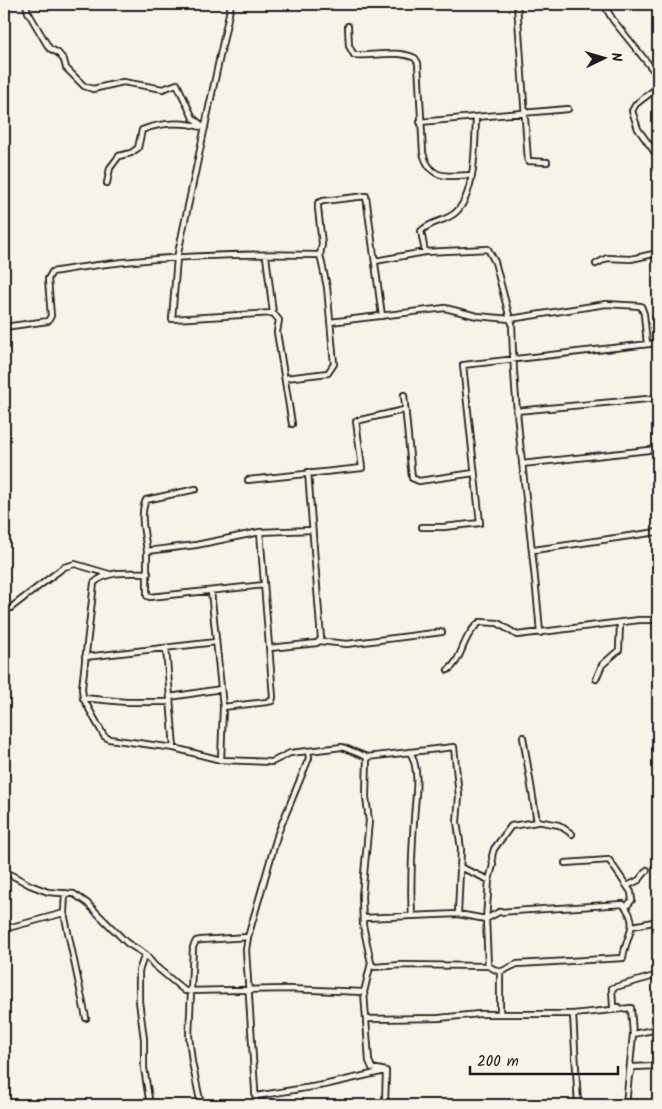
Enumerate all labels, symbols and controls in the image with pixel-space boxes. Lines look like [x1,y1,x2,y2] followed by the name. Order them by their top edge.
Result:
[580,32,630,82] north arrow
[605,52,627,62] text: N
[470,1044,617,1076] scale bar
[477,1050,519,1074] text: 200 m

